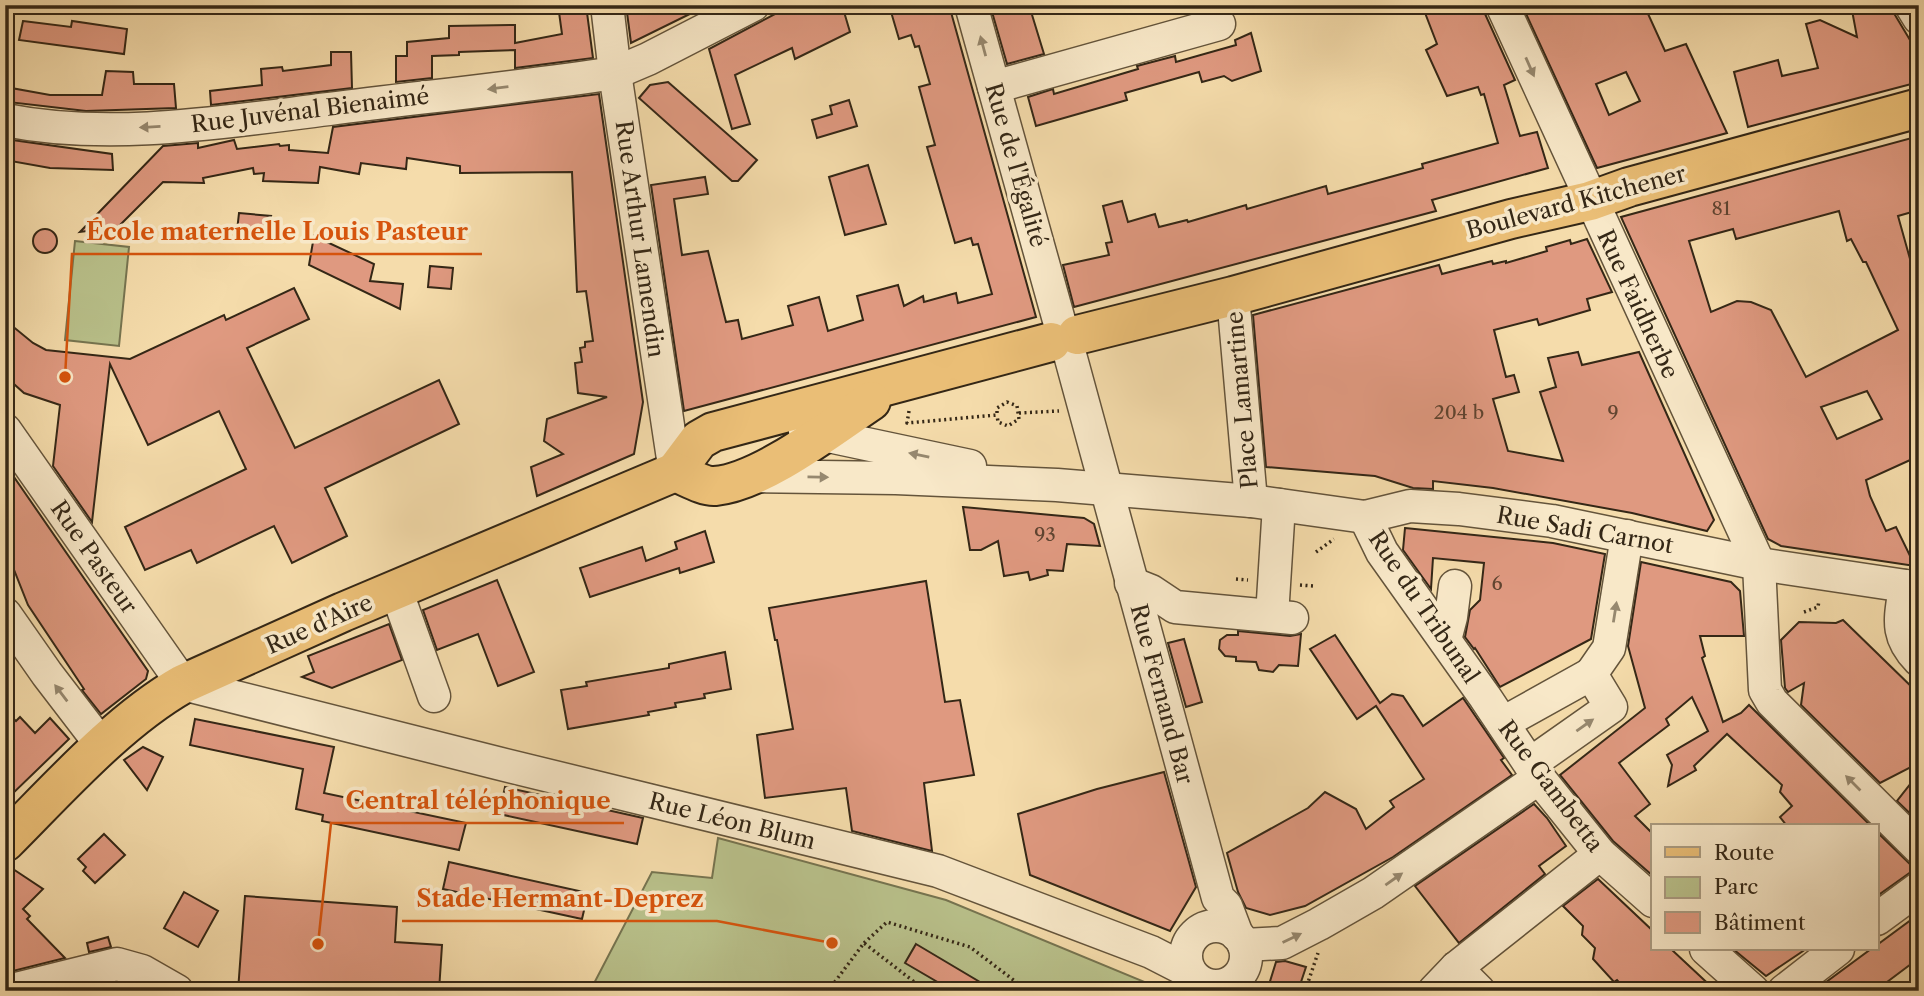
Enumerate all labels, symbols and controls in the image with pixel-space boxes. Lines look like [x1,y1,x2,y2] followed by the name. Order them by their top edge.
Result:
[977,35,987,56] one-way arrow
[1525,57,1536,78] one-way arrow
[979,80,1053,250] street label: Rue de l'Égalité
[189,81,431,139] street label: Rue Juvénal Bienaimé
[487,83,509,94] one-way arrow
[609,119,671,359] street label: Rue Arthur Lamendin
[139,122,161,133] one-way arrow
[1463,159,1689,245] street label: Boulevard Kitchener
[1711,197,1731,220] house number: 81
[72,209,482,254] callout: École maternelle Louis Pasteur
[86,217,468,246] text: École maternelle Louis Pasteur
[1591,225,1685,383] street label: Rue Faidherbe
[1220,310,1264,490] street label: Place Lamartine
[1434,401,1484,424] house number: 204 b
[1607,401,1619,424] house number: 9
[908,450,930,461] one-way arrow
[807,471,829,483] one-way arrow
[45,495,143,619] street label: Rue Pasteur
[1494,501,1676,559] street label: Rue Sadi Carnot
[1034,523,1056,546] house number: 93
[1363,526,1485,689] street label: Rue du Tribunal
[1491,572,1503,595] house number: 6
[261,588,377,660] street label: Rue d'Aire
[1124,601,1200,788] street label: Rue Fernand Bar
[1610,601,1621,623] one-way arrow
[55,684,69,702] one-way arrow
[1493,715,1610,858] street label: Rue Gambetta
[1576,718,1594,732] one-way arrow
[1845,774,1862,791] one-way arrow
[331,778,624,823] callout: Central téléphonique
[345,786,611,815] text: Central téléphonique
[646,787,818,855] street label: Rue Léon Blum
[1651,824,1878,950] legend
[1714,840,1774,865] text: Route
[1384,873,1403,886] one-way arrow
[1714,874,1758,899] text: Parc
[402,876,717,921] callout: Stade Hermant-Deprez
[416,884,704,913] text: Stade Hermant-Deprez
[1714,910,1806,935] text: Bâtiment
[1282,932,1302,943] one-way arrow

